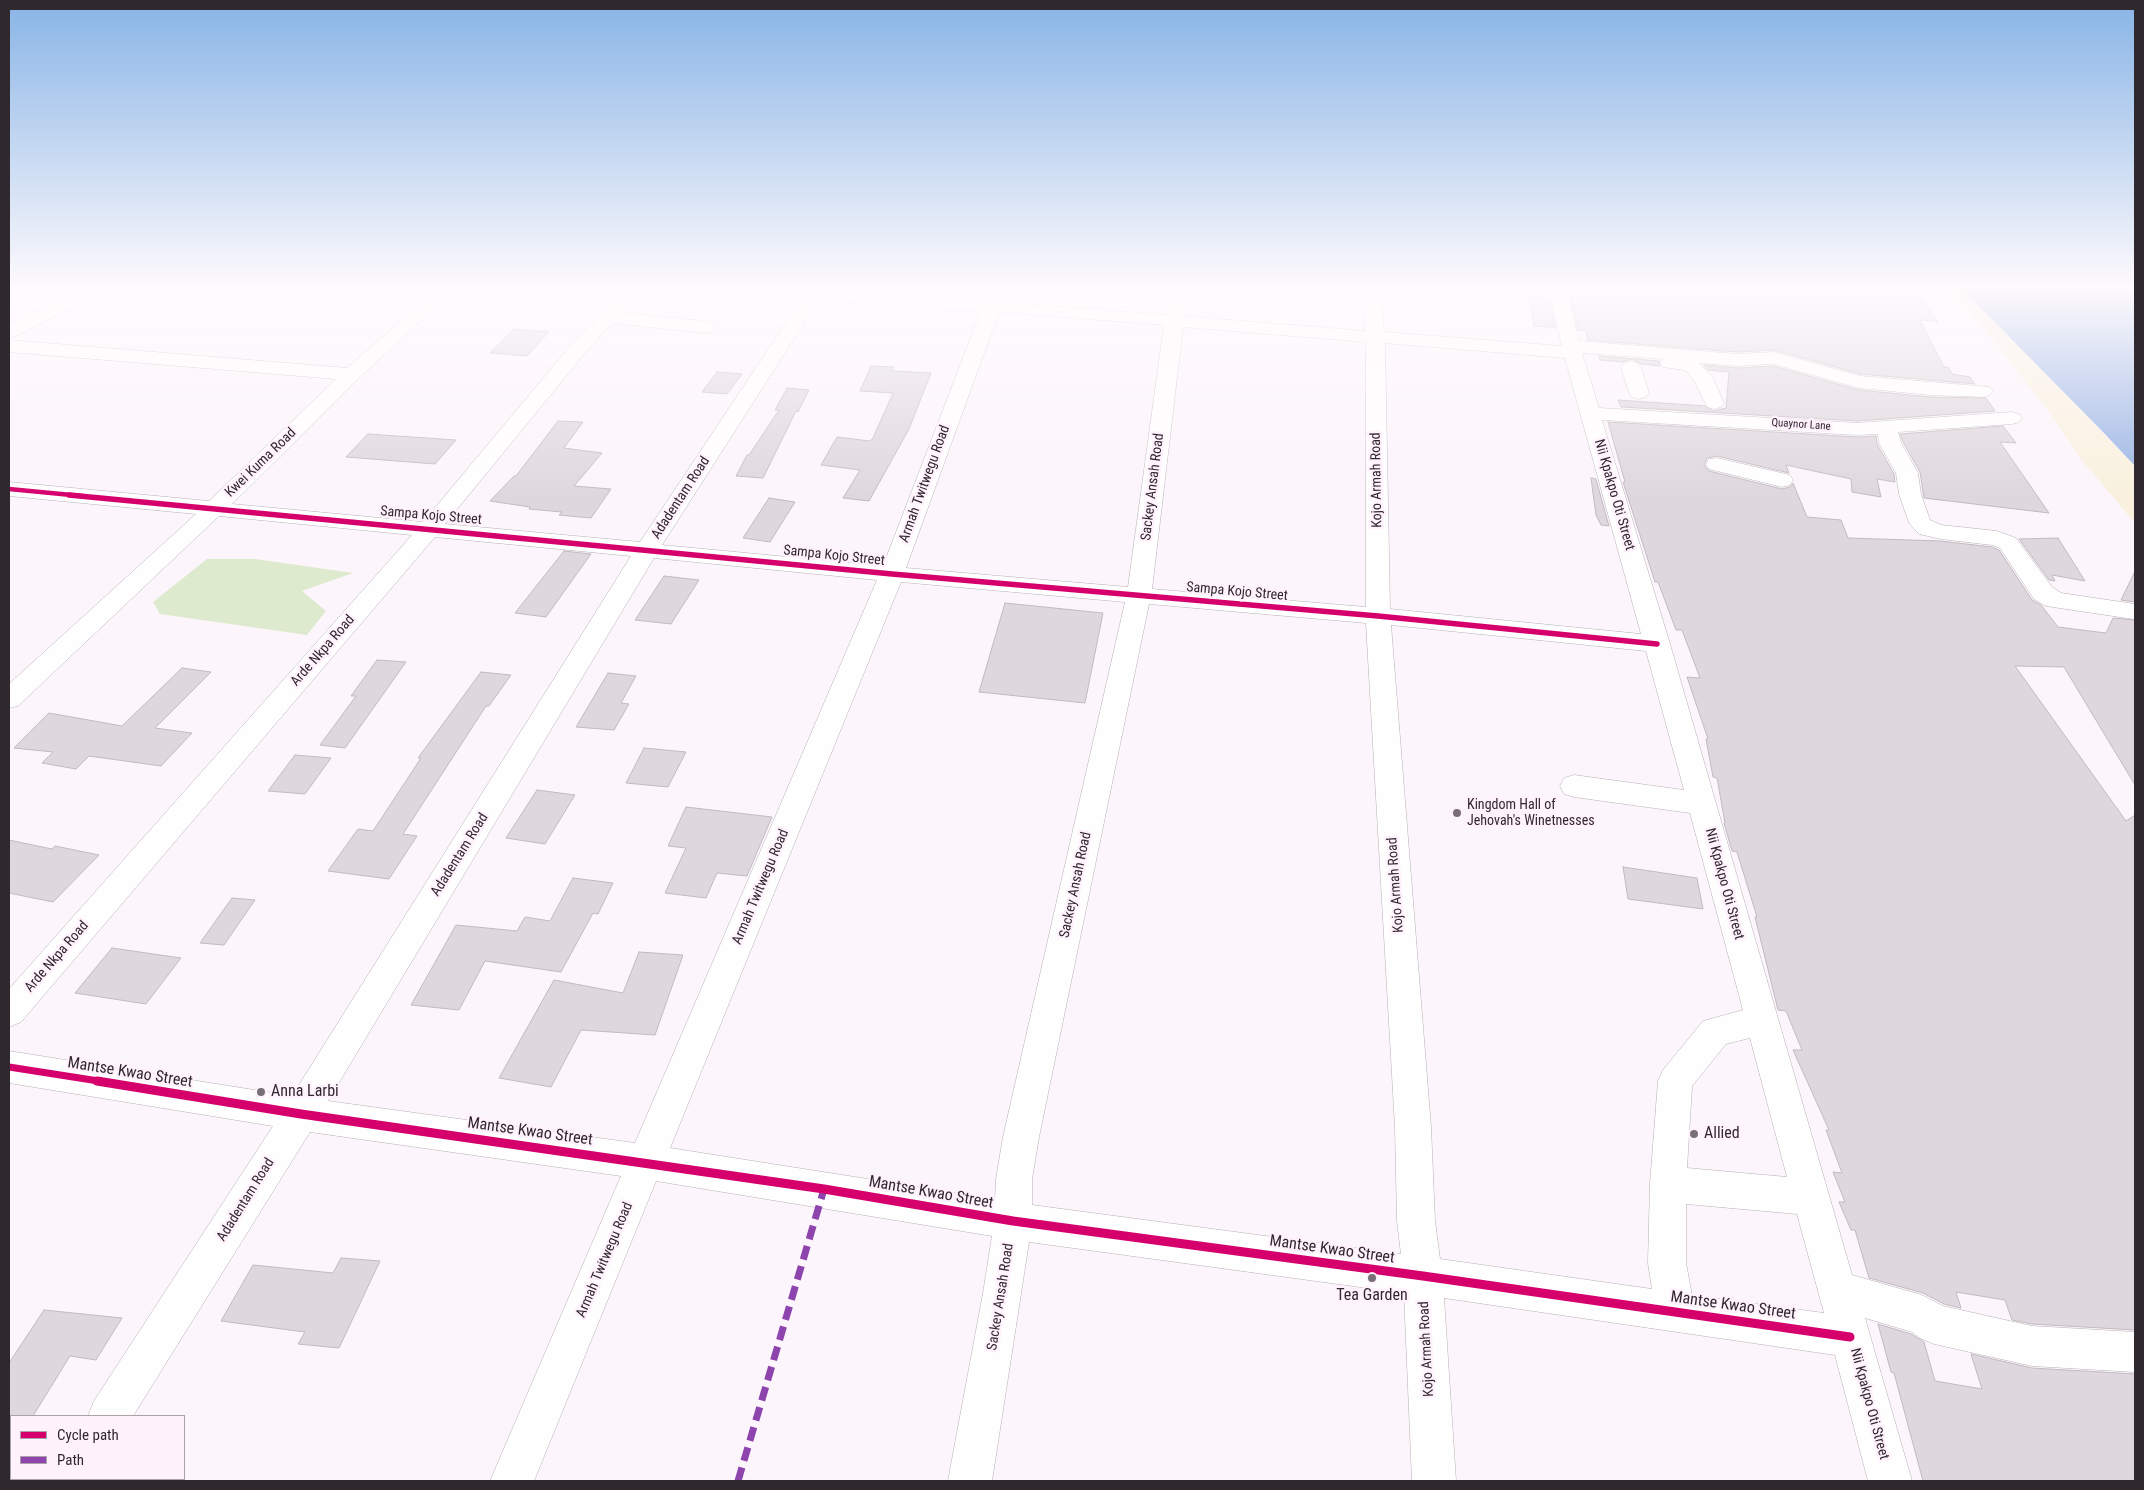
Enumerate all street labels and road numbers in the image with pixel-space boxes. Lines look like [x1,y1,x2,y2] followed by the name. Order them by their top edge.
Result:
[1771,416,1831,434] street label: Quaynor Lane
[896,423,954,545] street label: Armah Twitwegu Road
[222,425,300,501] street label: Kwei Kuma Road
[1138,432,1168,542] street label: Sackey Ansah Road
[1368,432,1386,528] street label: Kojo Armah Road
[1590,438,1638,552] street label: Nii Kpakpo Oti Street
[648,454,714,542] street label: Adadentam Road
[379,503,483,529] street label: Sampa Kojo Street
[782,542,886,570] street label: Sampa Kojo Street
[1185,579,1289,605] street label: Sampa Kojo Street
[288,612,358,690] street label: Arde Nkpa Road
[428,810,492,900] street label: Adadentam Road
[1701,826,1747,942] street label: Nii Kpakpo Oti Street
[729,827,793,947] street label: Armah Twitwegu Road
[1057,830,1095,940] street label: Sackey Ansah Road
[1384,837,1408,933] street label: Kojo Armah Road
[22,918,92,996] street label: Arde Nkpa Road
[66,1054,194,1092] street label: Mantse Kwao Street
[466,1114,594,1150] street label: Mantse Kwao Street
[214,1155,278,1245] street label: Adadentam Road
[867,1173,995,1213] street label: Mantse Kwao Street
[573,1200,637,1320] street label: Armah Twitwegu Road
[1268,1232,1396,1268] street label: Mantse Kwao Street
[984,1242,1018,1352] street label: Sackey Ansah Road
[1669,1288,1797,1324] street label: Mantse Kwao Street
[1416,1301,1438,1397] street label: Kojo Armah Road
[1846,1346,1892,1462] street label: Nii Kpakpo Oti Street

